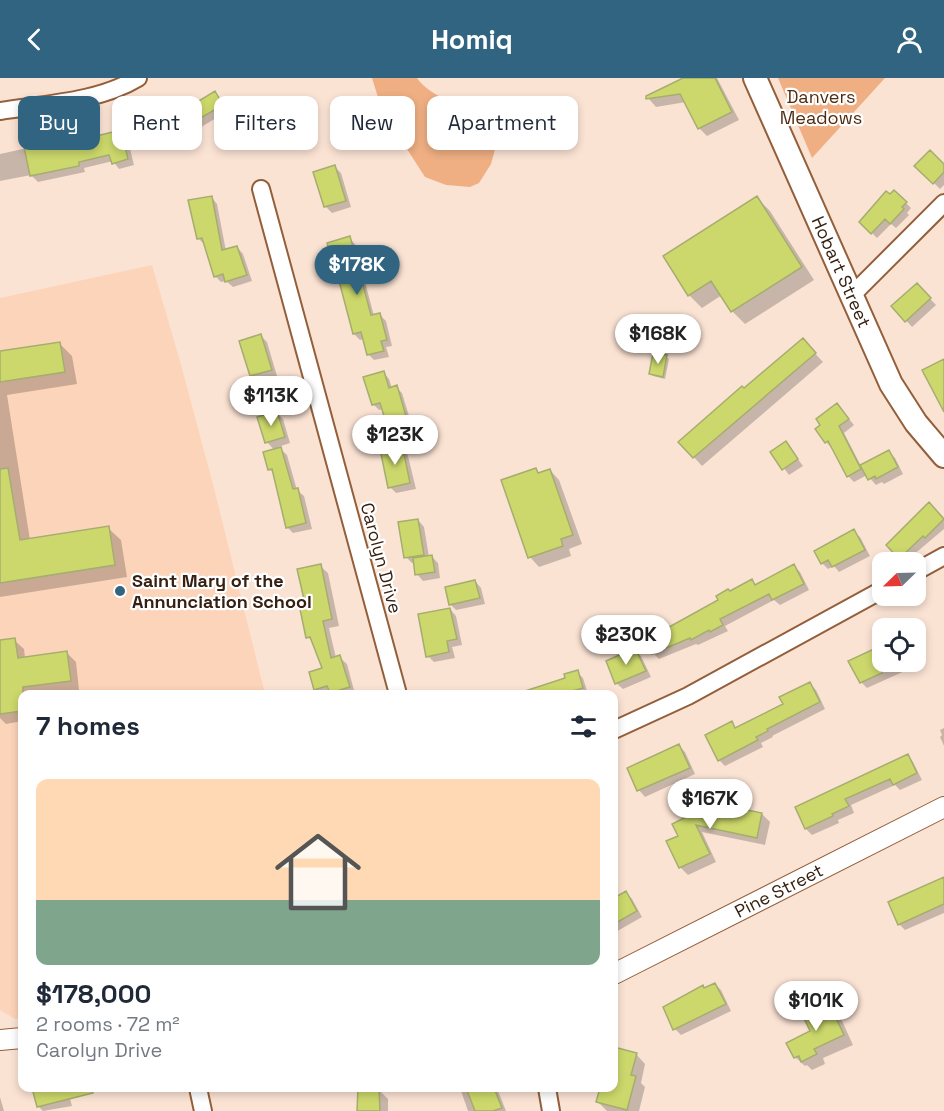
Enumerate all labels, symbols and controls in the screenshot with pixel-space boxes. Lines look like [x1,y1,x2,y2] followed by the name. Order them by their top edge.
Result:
[431,22,513,57] text: Homiq
[18,23,51,56] icon: back
[893,23,926,56] icon: person
[780,85,862,129] park label: Danvers Meadows
[18,96,100,150] chip: Buy
[112,96,202,150] chip: Rent
[214,96,318,150] chip: Filters
[330,96,415,150] chip: New
[427,96,578,150] chip: Apartment
[807,212,876,331] street label: Hobart Street
[315,245,399,296] pin: $178K
[329,251,385,277] text: $178K
[616,314,700,365] pin: $168K
[629,320,687,346] text: $168K
[229,376,313,427] pin: $113K
[244,382,298,408] text: $113K
[353,415,437,466] pin: $123K
[366,421,424,447] text: $123K
[356,500,407,616] street label: Carolyn Drive
[872,552,926,606] north arrow
[872,552,926,672] map controls
[132,569,312,613] place label: Saint Mary of the Annunciation School
[113,584,127,598] marker: Saint Mary of the Annunciation School
[584,615,668,666] pin: $230K
[872,618,926,672] button: locate
[595,621,657,647] text: $230K
[36,709,140,743] text: 7 homes
[567,710,600,743] icon: filters
[668,779,752,830] pin: $167K
[682,785,738,811] text: $167K
[264,818,372,926] icon: home
[731,858,827,923] street label: Pine Street
[36,977,151,1011] text: $178,000
[774,981,858,1032] pin: $101K
[788,987,844,1013] text: $101K
[36,1011,180,1037] text: 2 rooms · 72 m²
[36,1037,162,1063] text: Carolyn Drive

